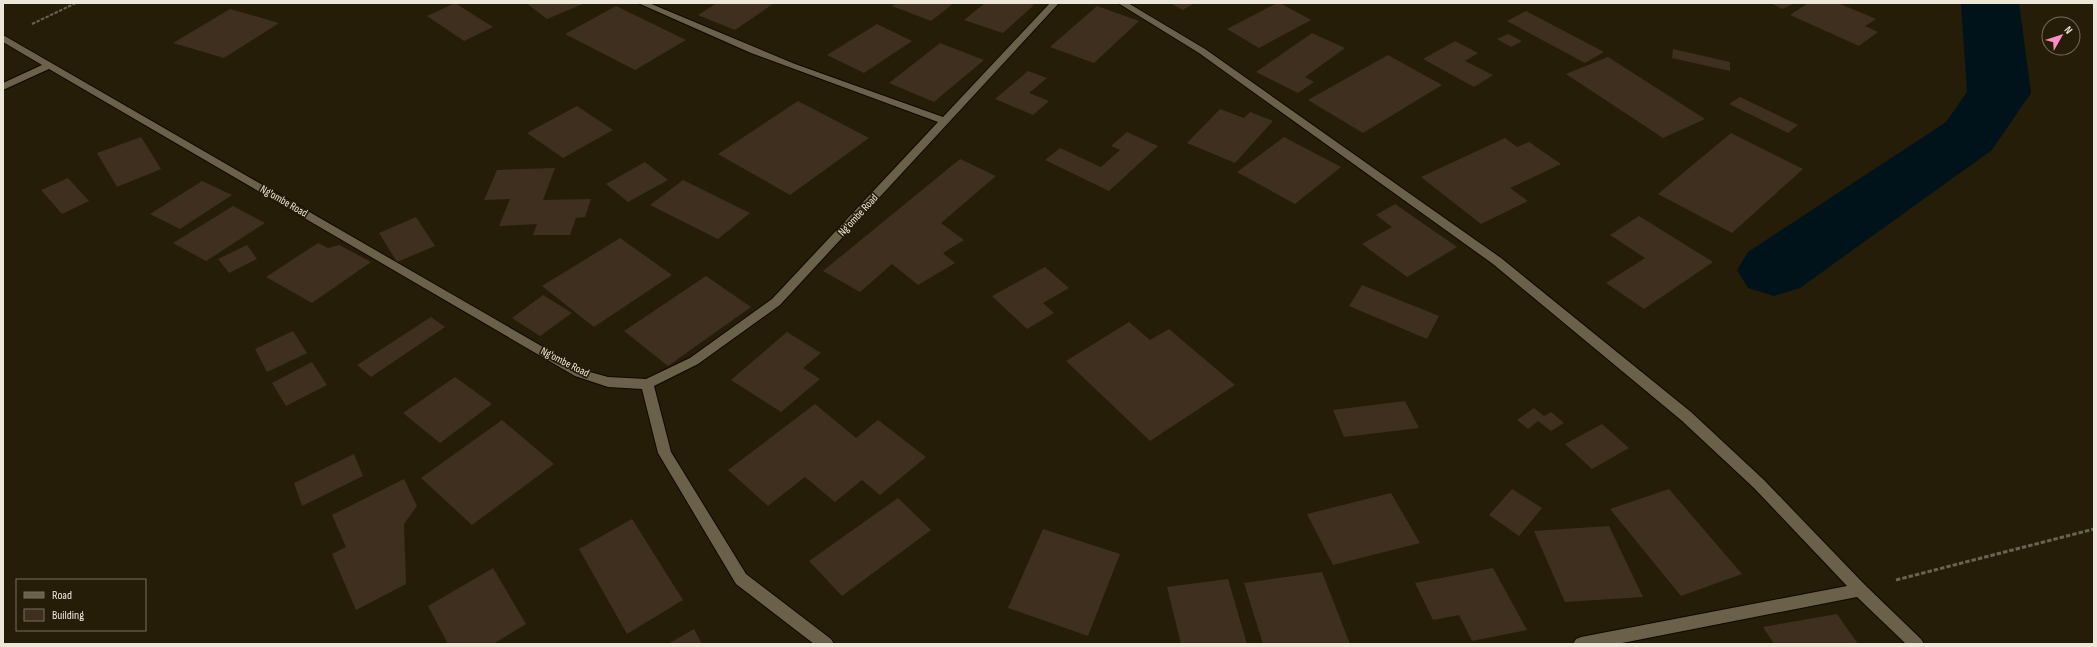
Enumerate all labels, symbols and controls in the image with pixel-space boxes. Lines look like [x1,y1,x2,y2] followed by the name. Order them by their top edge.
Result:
[2041,16,2081,56] north arrow
[2061,24,2075,36] text: N
[258,182,310,220] street label: Ng'ombe Road
[835,191,881,239] street label: Ng'ombe Road
[539,344,592,380] street label: Ng'ombe Road
[16,579,146,631] legend
[52,588,72,603] text: Road
[52,608,84,623] text: Building

